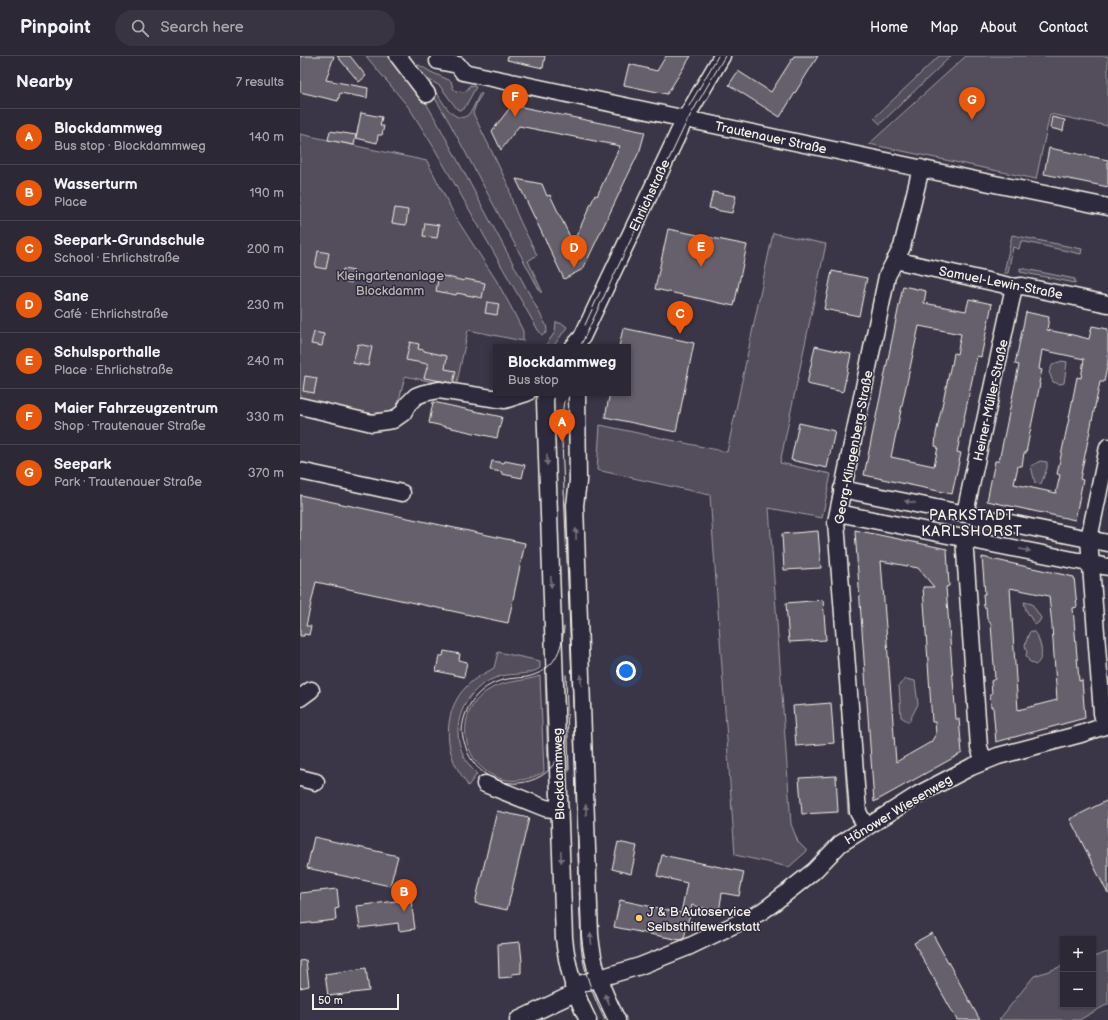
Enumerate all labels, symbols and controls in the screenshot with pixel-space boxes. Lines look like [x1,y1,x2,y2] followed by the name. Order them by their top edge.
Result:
[115,10,395,46] search box
[20,16,91,39] text: Pinpoint
[129,17,151,39] icon: search
[161,18,244,37] text: Search here
[870,19,908,36] text: Home
[930,19,958,36] text: Map
[980,19,1017,36] text: About
[1039,19,1088,36] text: Contact
[16,72,73,92] text: Nearby
[236,74,284,90] text: 7 results
[502,84,528,117] pin: F
[959,87,985,120] pin: G
[714,118,828,158] street label: Trautenauer Straße
[54,119,162,138] text: Blockdammweg
[25,129,33,145] text: A
[249,129,284,145] text: 140 m
[54,138,206,154] text: Bus stop · Blockdammweg
[626,157,674,234] street label: Ehrlichstraße
[54,175,138,194] text: Wasserturm
[24,185,34,201] text: B
[250,185,284,201] text: 190 m
[54,194,87,210] text: Place
[54,231,205,250] text: Seepark-Grundschule
[688,234,714,267] pin: E
[561,235,587,268] pin: D
[24,241,34,257] text: C
[247,241,284,257] text: 200 m
[54,250,180,266] text: School · Ehrlichstraße
[938,263,1064,303] street label: Samuel-Lewin-Straße
[336,268,444,299] park label: Kleingartenanlage Blockdamm
[54,287,89,306] text: Sane
[24,297,34,313] text: D
[247,297,284,313] text: 230 m
[667,301,693,334] pin: C
[54,306,168,322] text: Café · Ehrlichstraße
[970,338,1012,463] street label: Heiner-Müller-Straße
[54,343,160,362] text: Schulsporthalle
[493,344,631,396] popup
[25,353,33,369] text: E
[247,353,284,369] text: 240 m
[508,353,616,372] text: Blockdammweg
[54,362,173,378] text: Place · Ehrlichstraße
[831,369,877,525] street label: Georg-Klingenberg-Straße
[508,372,559,388] text: Bus stop
[54,399,218,418] text: Maier Fahrzeugzentrum
[25,409,33,425] text: F
[246,409,284,425] text: 330 m
[549,409,575,442] pin: A
[54,418,206,434] text: Shop · Trautenauer Straße
[544,454,550,467] one-way arrow
[54,455,111,474] text: Seepark
[24,465,34,481] text: G
[248,465,284,481] text: 370 m
[54,474,202,490] text: Park · Trautenauer Straße
[904,499,916,505] one-way arrow
[921,507,1023,540] district label: PARKSTADT KARLSHORST
[573,527,579,540] one-way arrow
[1019,548,1032,554] one-way arrow
[548,576,555,588] one-way arrow
[616,661,636,681] your location
[578,673,584,686] one-way arrow
[549,728,569,820] street label: Blockdammweg
[842,771,955,848] street label: Hönower Wiesenweg
[582,804,589,816] one-way arrow
[558,851,565,863] one-way arrow
[391,879,417,912] pin: B
[647,904,760,935] place label: J & B Autoservice Selbsthilfewerkstatt
[634,913,644,923] marker: J & B Autoservice Selbsthilfewerkstatt
[588,933,594,946] one-way arrow
[1060,936,1096,1008] map controls
[1060,936,1096,972] button: +
[1060,972,1096,1008] button: −
[312,992,399,1011] scale bar
[604,993,610,1005] one-way arrow
[318,994,343,1007] text: 50 m

